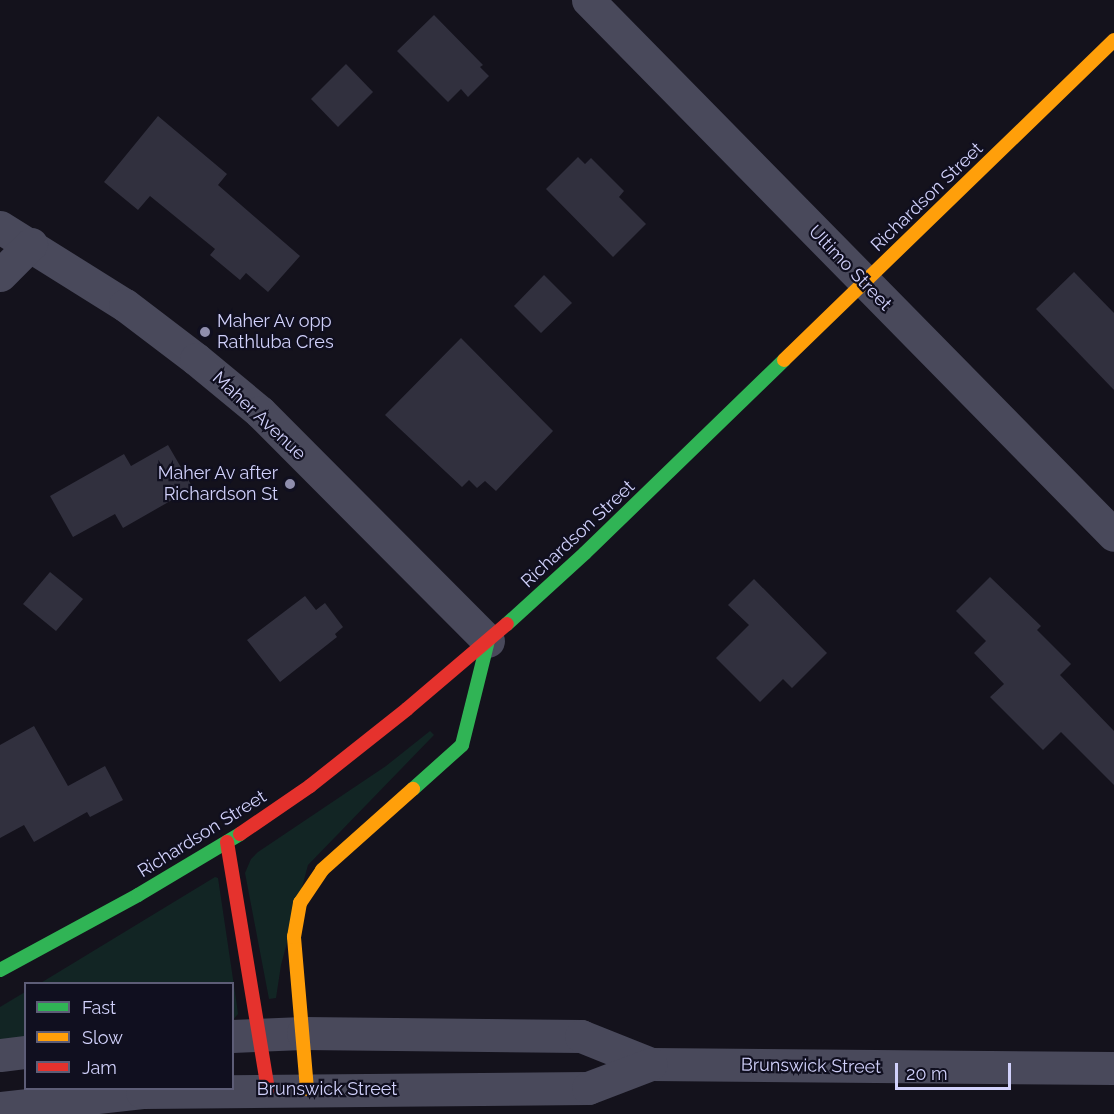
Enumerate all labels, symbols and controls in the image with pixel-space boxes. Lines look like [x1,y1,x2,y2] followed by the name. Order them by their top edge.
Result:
[866,138,988,256] street label: Richardson Street
[804,221,896,315] street label: Ultimo Street
[217,311,334,354] place label: Maher Av opp Rathluba Cres
[198,325,212,339] marker: Maher Av opp Rathluba Cres
[208,367,310,465] street label: Maher Avenue
[156,463,278,506] place label: Maher Av after Richardson St
[517,476,639,592] street label: Richardson Street
[283,477,297,491] marker: Maher Av after Richardson St
[134,786,270,882] street label: Richardson Street
[24,982,234,1090] legend
[82,997,116,1018] text: Fast
[82,1027,123,1048] text: Slow
[898,1051,1014,1089] scale bar
[741,1054,881,1078] street label: Brunswick Street
[82,1057,117,1078] text: Jam
[906,1063,948,1084] text: 20 m
[257,1078,397,1100] street label: Brunswick Street

